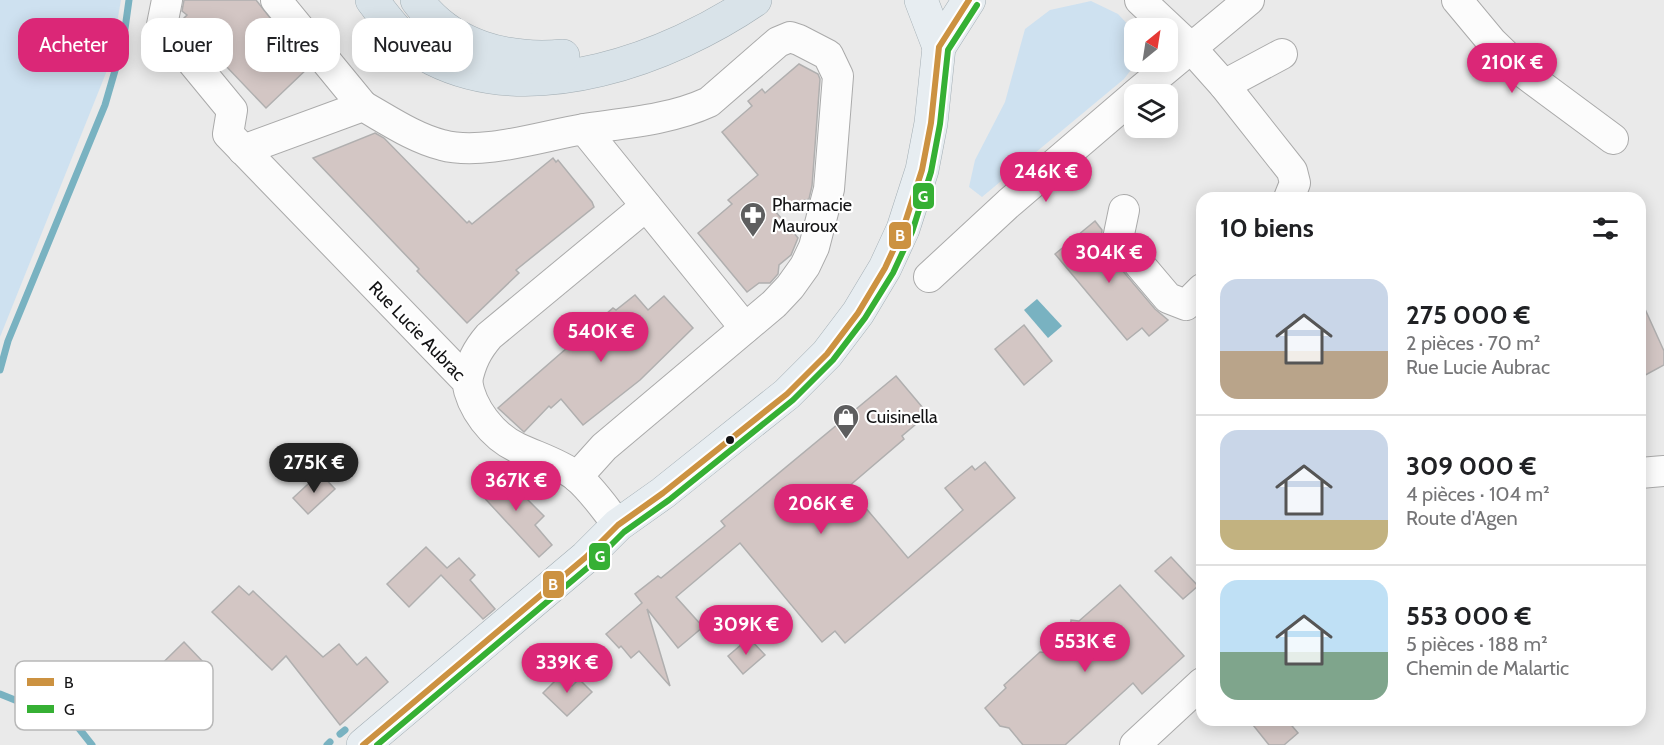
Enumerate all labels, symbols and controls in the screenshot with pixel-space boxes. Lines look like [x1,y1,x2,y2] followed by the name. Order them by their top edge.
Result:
[18,18,129,72] chip: Acheter
[141,18,233,72] chip: Louer
[245,18,340,72] chip: Filtres
[352,18,473,72] chip: Nouveau
[1124,18,1178,72] north arrow
[1124,18,1178,138] map controls
[1463,43,1561,94] pin: 210K €
[1481,50,1543,74] text: 210K €
[1124,84,1178,138] button: layers
[997,152,1095,203] pin: 246K €
[1014,159,1078,183] text: 246K €
[912,182,935,210] line badge: G
[918,187,928,206] text: G
[772,194,852,237] place label: Pharmacie Mauroux
[738,200,768,238] pharmacy icon: Pharmacie Mauroux
[1220,212,1314,244] text: 10 biens
[1589,212,1622,245] icon: filters
[888,221,912,250] line badge: B
[895,226,905,245] text: B
[1060,233,1158,284] pin: 304K €
[1075,240,1143,264] text: 304K €
[364,277,470,385] street label: Rue Lucie Aubrac
[1406,299,1530,331] text: 275 000 €
[1268,303,1340,375] icon: home
[552,312,650,363] pin: 540K €
[567,319,635,343] text: 540K €
[1406,331,1540,355] text: 2 pièces · 70 m²
[1406,355,1550,379] text: Rue Lucie Aubrac
[831,402,861,440] shop icon: Cuisinella
[866,406,938,428] place label: Cuisinella
[724,434,736,446] unlabelled marker
[265,443,363,494] pin: 275K €
[283,450,345,474] text: 275K €
[1406,450,1536,482] text: 309 000 €
[1268,454,1340,526] icon: home
[467,461,565,512] pin: 367K €
[485,468,547,492] text: 367K €
[1406,482,1550,506] text: 4 pièces · 104 m²
[772,484,870,535] pin: 206K €
[788,491,854,515] text: 206K €
[1406,506,1518,530] text: Route d'Agen
[588,542,611,571] line badge: G
[595,547,605,566] text: G
[542,570,565,599] line badge: B
[548,575,558,594] text: B
[1406,600,1531,632] text: 553 000 €
[1268,604,1340,676] icon: home
[697,605,795,656] pin: 309K €
[713,612,779,636] text: 309K €
[1036,622,1134,673] pin: 553K €
[1054,629,1116,653] text: 553K €
[1406,632,1548,656] text: 5 pièces · 188 m²
[518,643,616,694] pin: 339K €
[536,650,598,674] text: 339K €
[1406,656,1569,680] text: Chemin de Malartic
[15,661,213,730] legend
[64,673,74,692] text: B
[64,700,75,719] text: G

